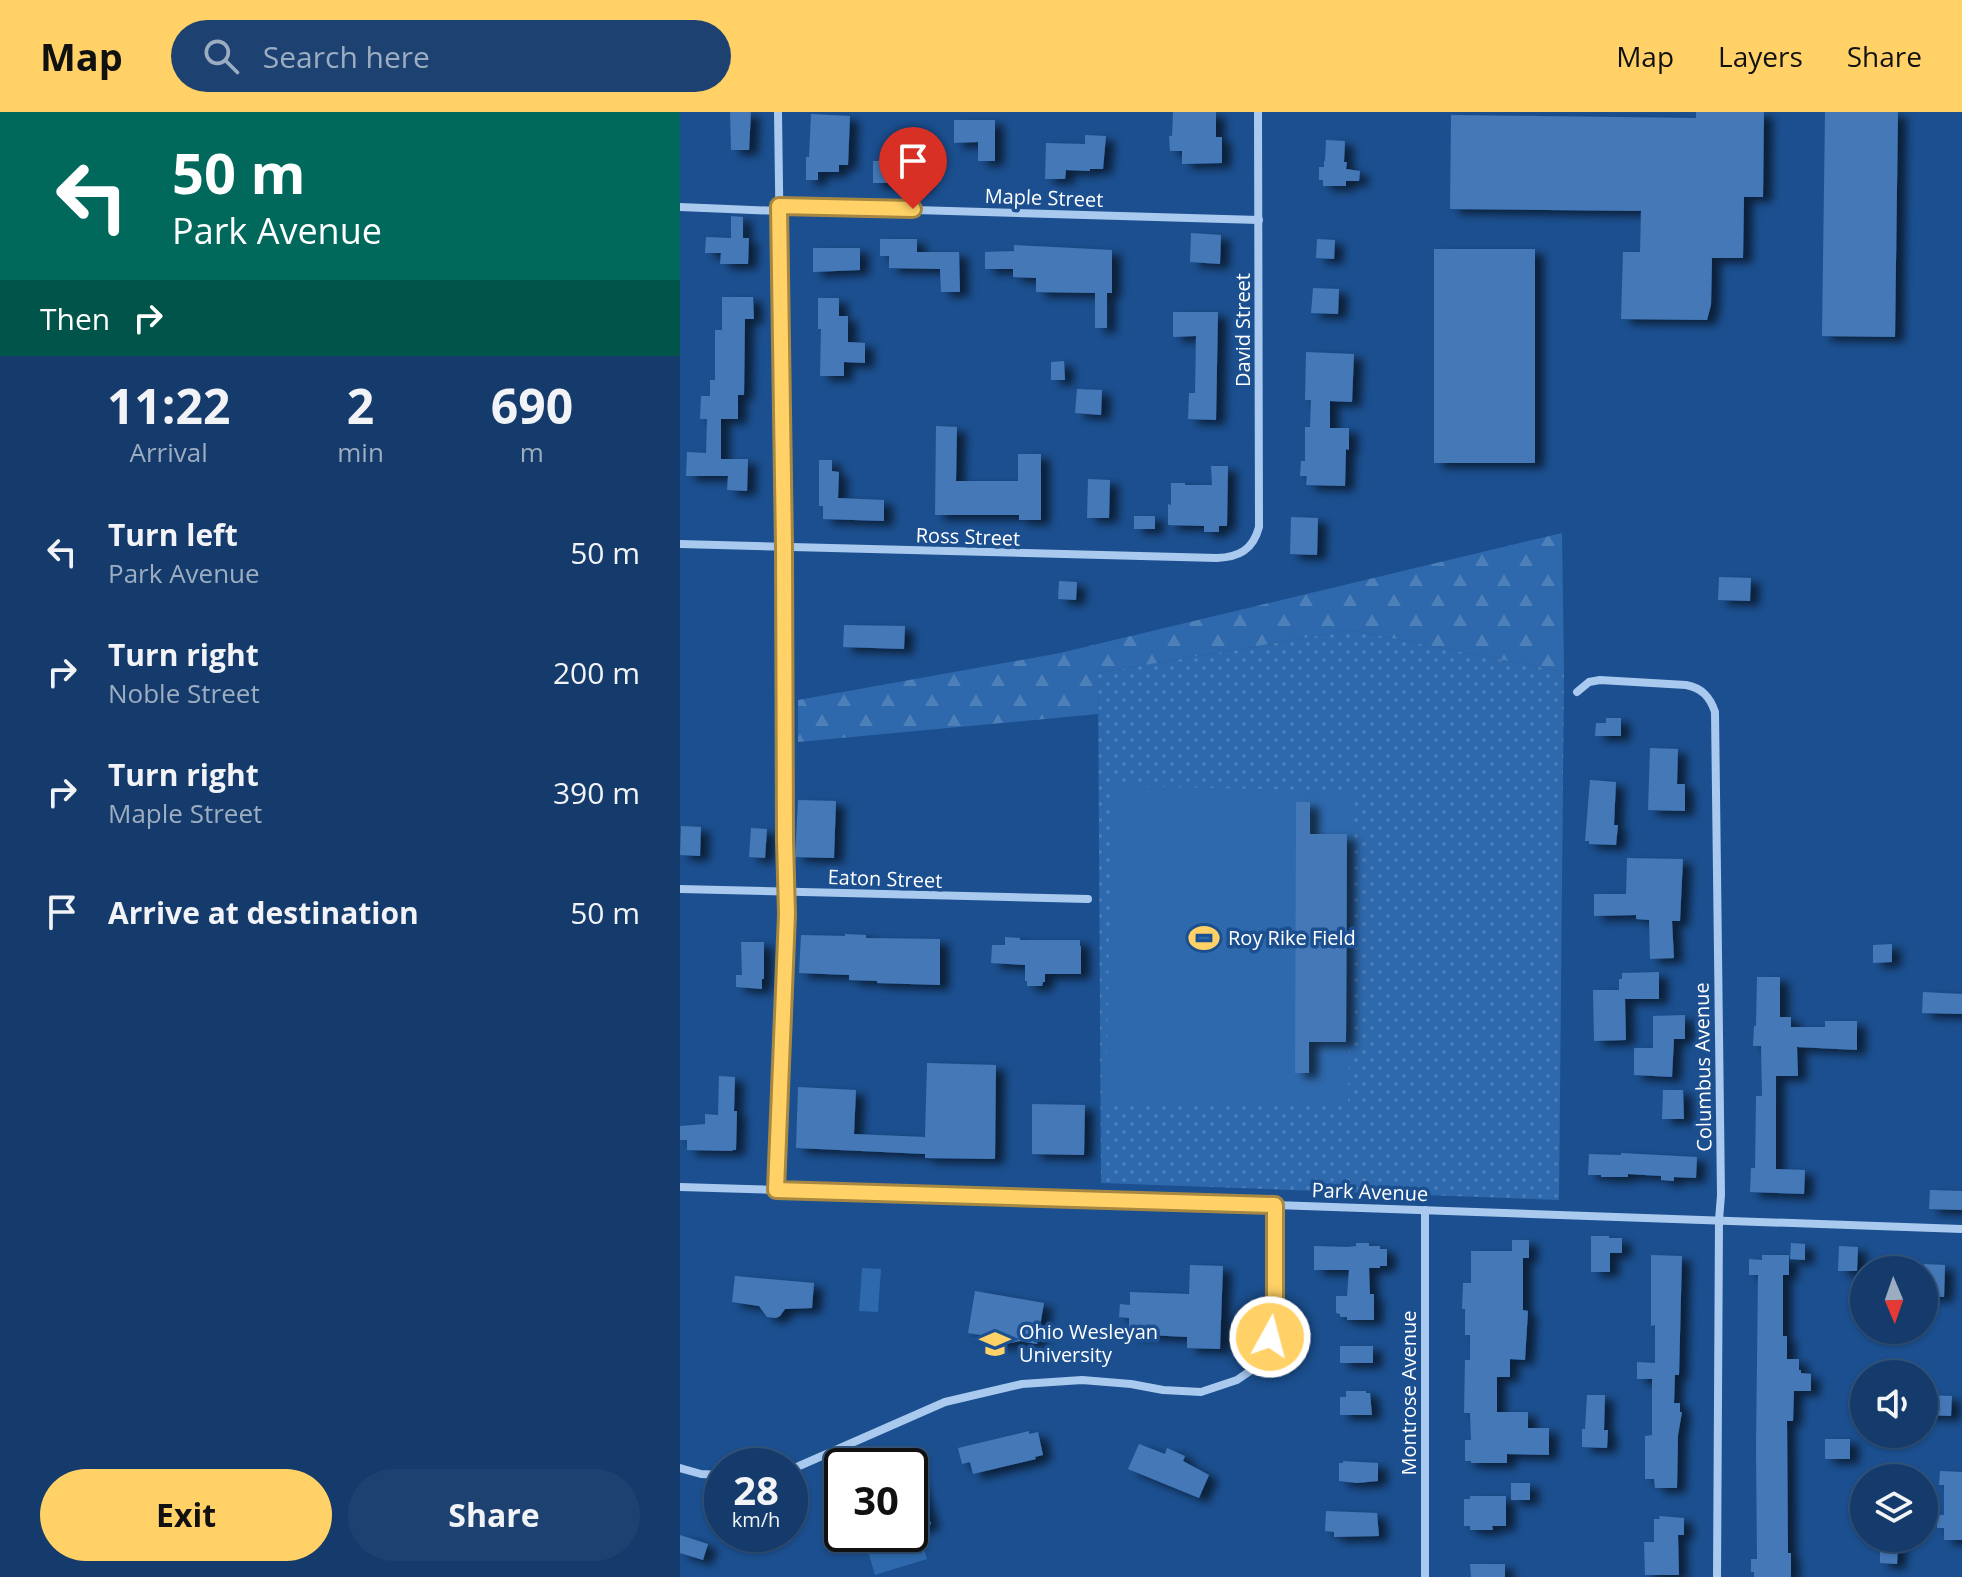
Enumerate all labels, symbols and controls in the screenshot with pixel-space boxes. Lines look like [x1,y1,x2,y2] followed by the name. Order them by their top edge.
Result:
[171,20,731,92] search box
[40,30,123,82] text: Map
[199,34,243,78] icon: search
[263,36,430,77] text: Search here
[1616,37,1674,75] text: Map
[1718,37,1803,75] text: Layers
[1847,37,1922,75] text: Share
[879,127,947,209] pin
[172,134,306,210] text: 50 m
[891,139,935,183] icon: arrive
[40,144,144,248] icon: left
[984,182,1104,213] street label: Maple Street
[172,206,382,255] text: Park Avenue
[1229,273,1256,387] street label: David Street
[126,296,170,340] icon: right
[40,298,110,339] text: Then
[107,373,230,438] text: 11:22
[347,373,374,438] text: 2
[491,373,573,438] text: 690
[129,434,208,470] text: Arrival
[337,434,384,470] text: min
[520,434,544,470] text: m
[108,514,238,555] text: Turn left
[915,521,1021,552] street label: Ross Street
[40,530,84,574] icon: left
[570,532,640,573] text: 50 m
[108,555,260,591] text: Park Avenue
[108,634,259,675] text: Turn right
[40,650,84,694] icon: right
[553,652,640,693] text: 200 m
[108,675,260,711] text: Noble Street
[108,754,259,795] text: Turn right
[40,770,84,814] icon: right
[553,772,640,813] text: 390 m
[108,795,262,831] text: Maple Street
[827,863,943,894] street label: Eaton Street
[40,890,84,934] icon: arrive
[108,892,419,933] text: Arrive at destination
[570,892,640,933] text: 50 m
[1187,921,1221,955] sports icon: Roy Rike Field
[1228,924,1356,951] place label: Roy Rike Field
[1688,982,1717,1152] street label: Columbus Avenue
[1311,1176,1429,1207] street label: Park Avenue
[1850,1256,1938,1344] north arrow
[1850,1256,1938,1552] map controls
[1228,1295,1312,1379] position arrow
[1395,1310,1422,1476] street label: Montrose Avenue
[1019,1318,1158,1368] place label: Ohio Wesleyan University
[978,1327,1012,1361] school or university icon: Ohio Wesleyan University
[1850,1360,1938,1448] button: sound
[824,1448,928,1552] speed limit sign: 30
[733,1462,779,1517] text: 28
[1850,1464,1938,1552] button: layers
[40,1469,332,1561] button: Exit
[348,1469,640,1561] button: Share
[732,1506,780,1533] text: km/h

